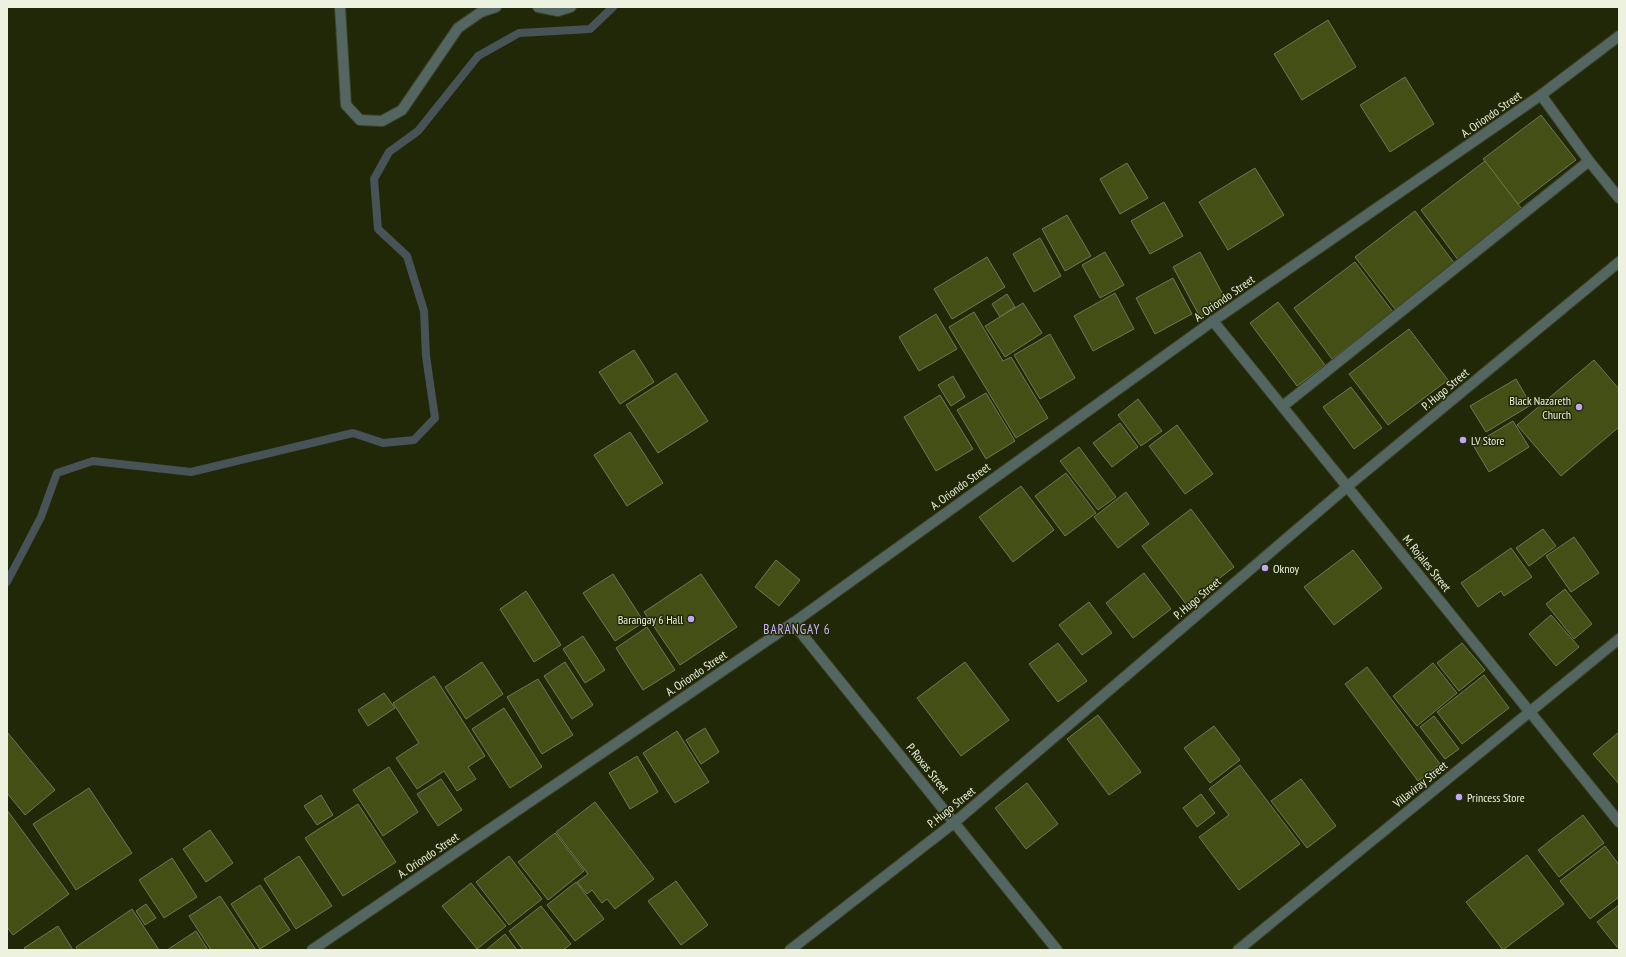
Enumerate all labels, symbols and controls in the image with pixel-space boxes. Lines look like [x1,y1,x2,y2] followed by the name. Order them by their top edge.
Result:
[1458,87,1525,140] street label: A. Oriondo Street
[1191,271,1258,324] street label: A. Oriondo Street
[1418,364,1472,413] street label: P. Hugo Street
[1509,393,1571,422] place label: Black Nazareth Church
[1574,402,1584,412] marker: Black Nazareth Church
[1471,433,1505,448] place label: LV Store
[1458,435,1468,445] marker: LV Store
[927,459,993,513] street label: A. Oriondo Street
[1400,532,1455,595] street label: M. Rojales Street
[1273,561,1300,576] place label: Oknoy
[1260,563,1270,573] marker: Oknoy
[1170,573,1224,622] street label: P. Hugo Street
[618,612,683,627] place label: Barangay 6 Hall
[686,614,696,624] marker: Barangay 6 Hall
[763,621,831,638] district label: BARANGAY 6
[663,647,730,699] street label: A. Oriondo Street
[903,740,953,796] street label: P. Roxas Street
[1389,757,1451,811] street label: Villaviray Street
[924,783,979,831] street label: P. Hugo Street
[1467,790,1525,805] place label: Princess Store
[1454,792,1464,802] marker: Princess Store
[395,829,462,881] street label: A. Oriondo Street

